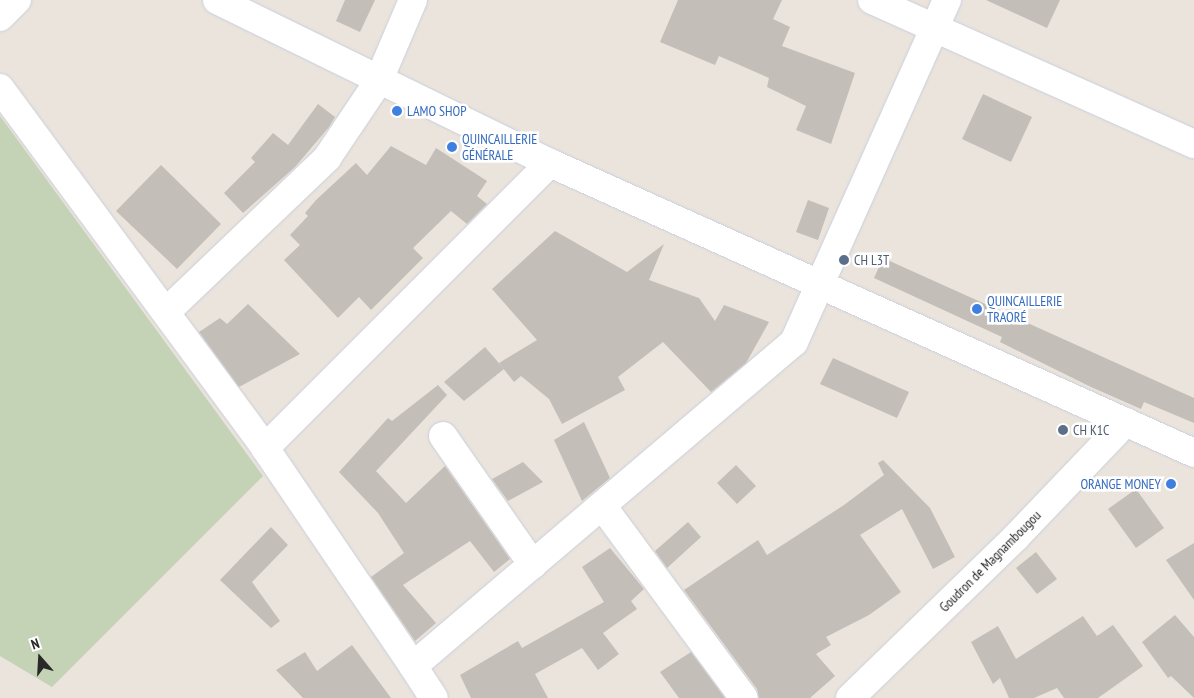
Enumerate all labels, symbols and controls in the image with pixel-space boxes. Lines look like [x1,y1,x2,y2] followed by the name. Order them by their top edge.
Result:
[407,103,467,119] place label: LAMO SHOP
[391,105,403,117] marker: LAMO SHOP
[462,131,537,164] place label: QUINCAILLERIE GÉNÉRALE
[446,141,458,153] marker: QUINCAILLERIE GÉNÉRALE
[854,252,889,268] place label: CH L3T
[838,254,850,266] marker: CH L3T
[987,293,1062,326] place label: QUINCAILLERIE TRAORÉ
[971,303,983,315] marker: QUINCAILLERIE TRAORÉ
[1073,422,1109,438] place label: CH K1C
[1057,424,1069,436] marker: CH K1C
[1080,476,1161,492] place label: ORANGE MONEY
[1165,478,1177,490] marker: ORANGE MONEY
[936,507,1044,615] street label: Goudron de Magnambougou
[15,633,65,683] north arrow
[29,634,42,654] text: N

